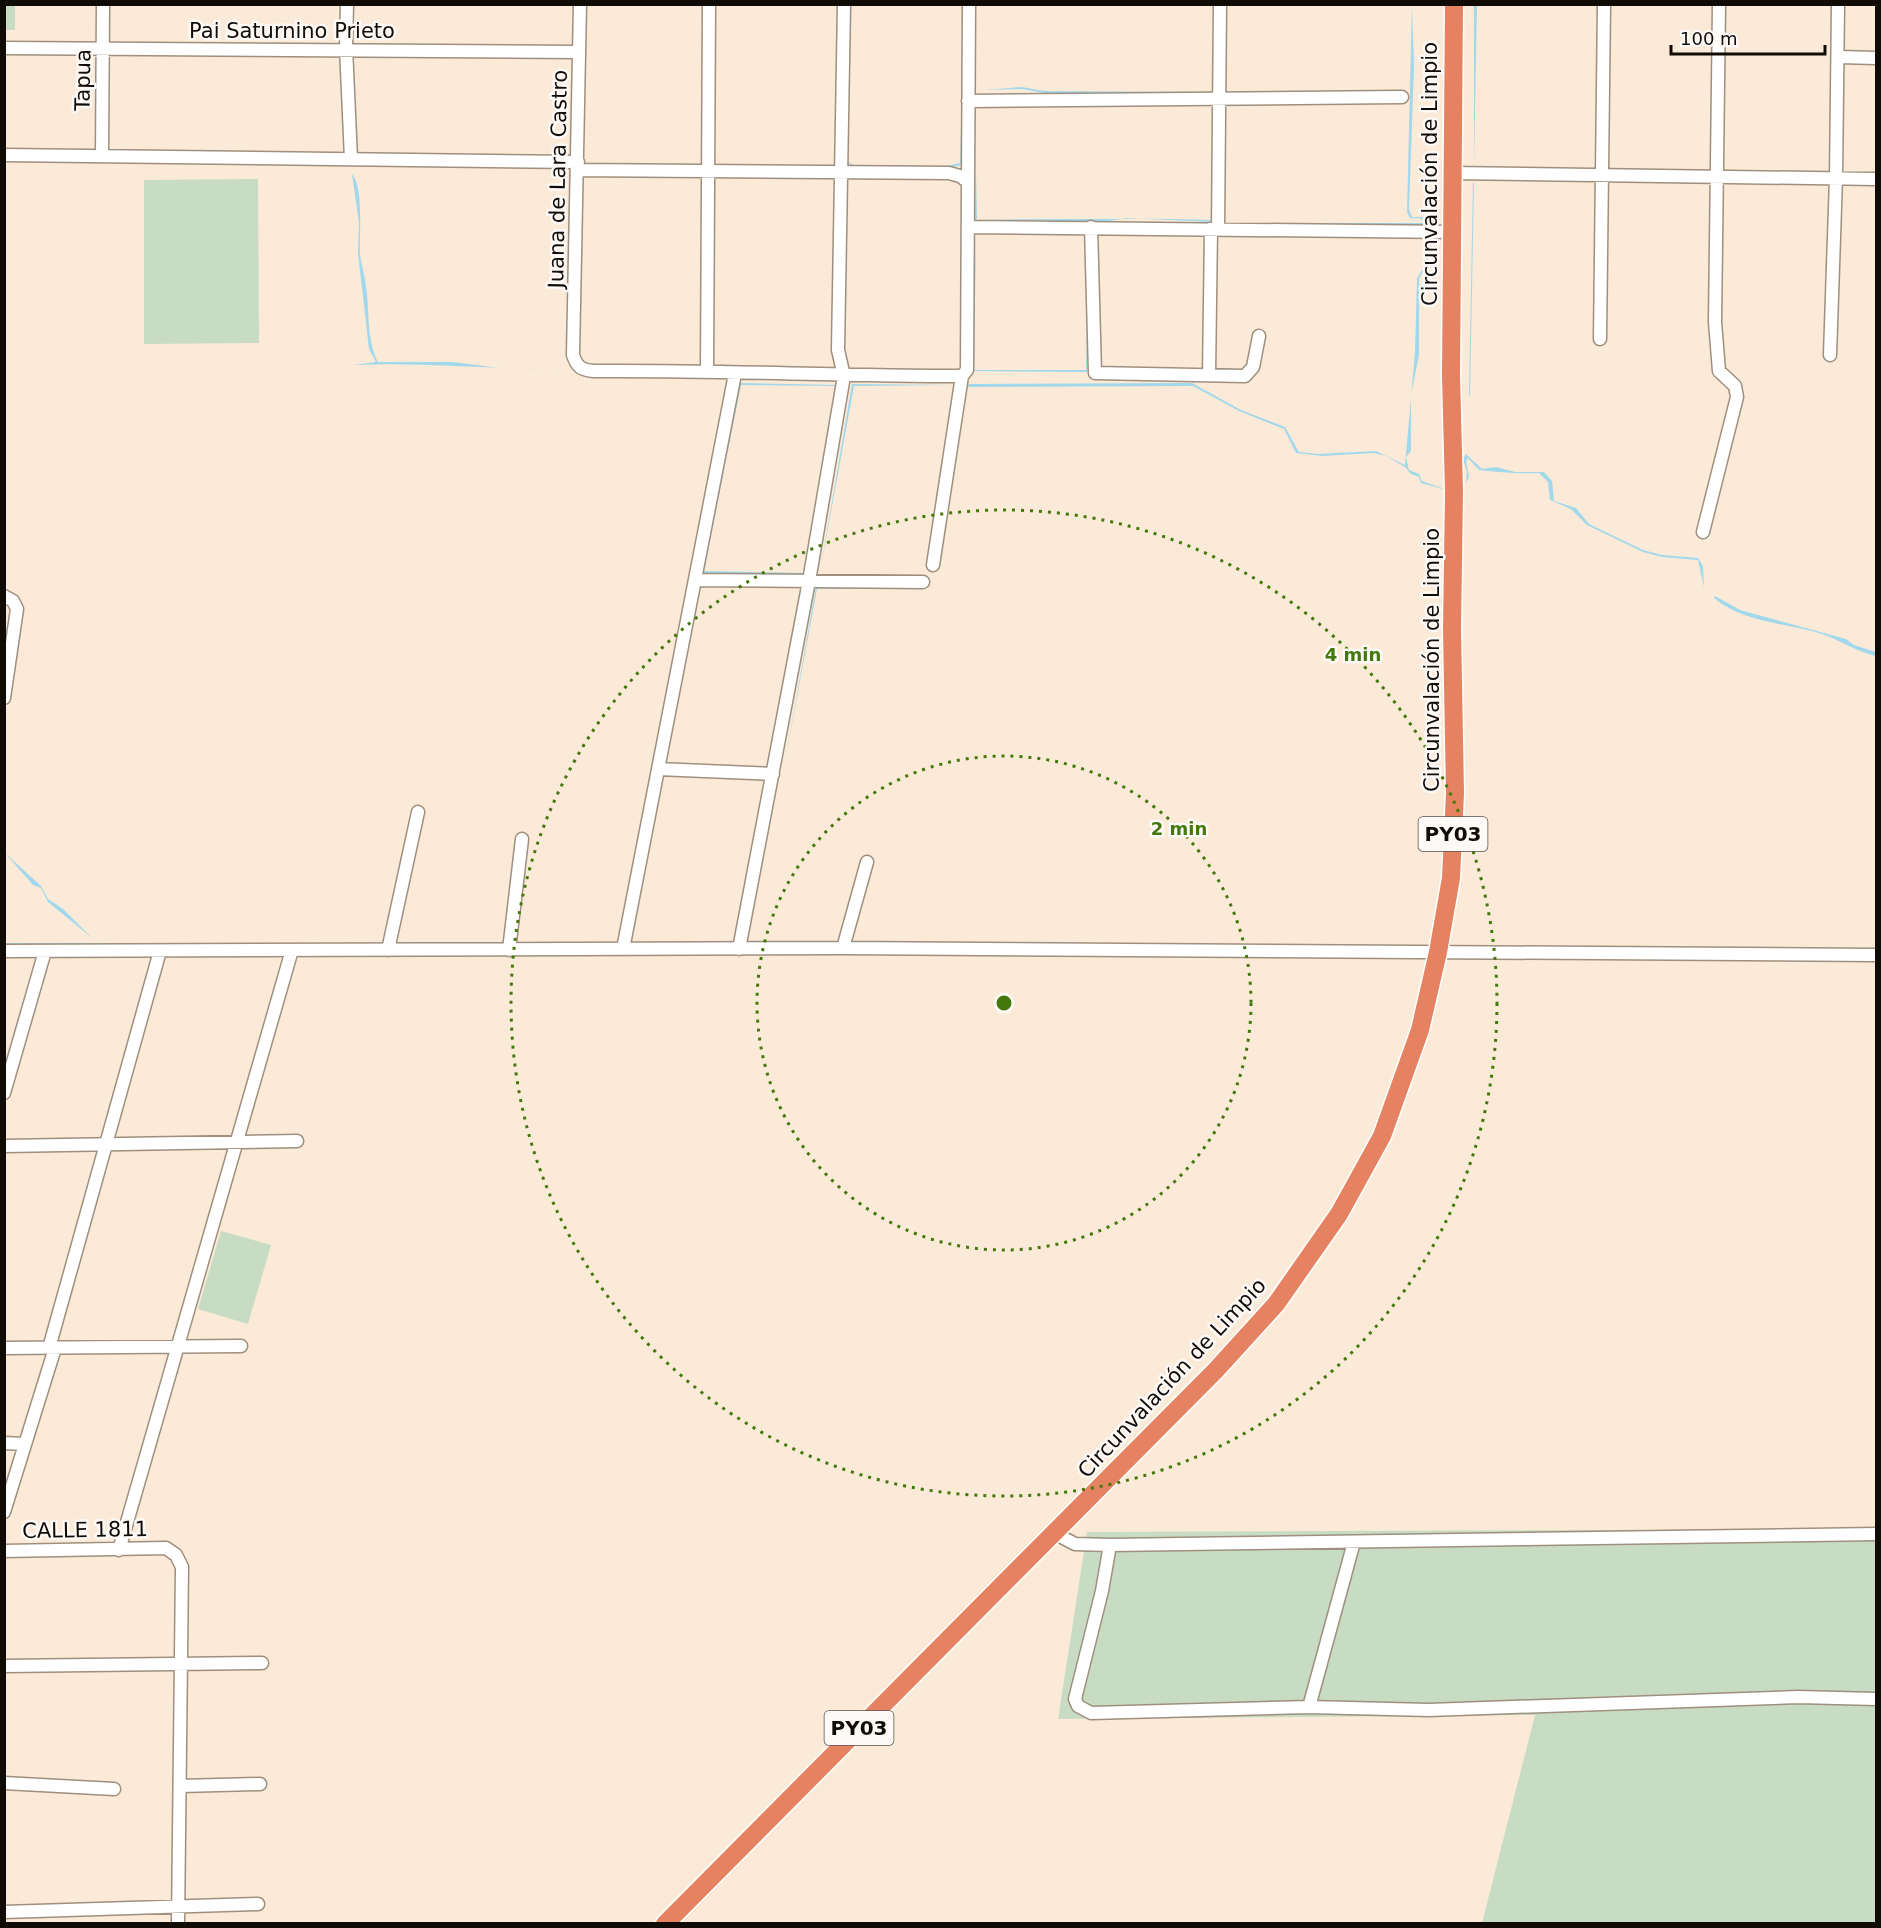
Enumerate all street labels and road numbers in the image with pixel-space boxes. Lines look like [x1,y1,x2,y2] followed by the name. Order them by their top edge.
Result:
[189,19,395,43] street label: Pai Saturnino Prieto
[1418,42,1442,306] street label: Circunvalación de Limpio
[70,49,96,112] street label: Tapua
[544,69,572,291] street label: Juana de Lara Castro
[1420,528,1444,792] street label: Circunvalación de Limpio
[1418,817,1488,851] road number: PY03
[1073,1273,1271,1483] street label: Circunvalación de Limpio
[22,1517,148,1543] street label: CALLE 1811
[824,1711,894,1745] road number: PY03

